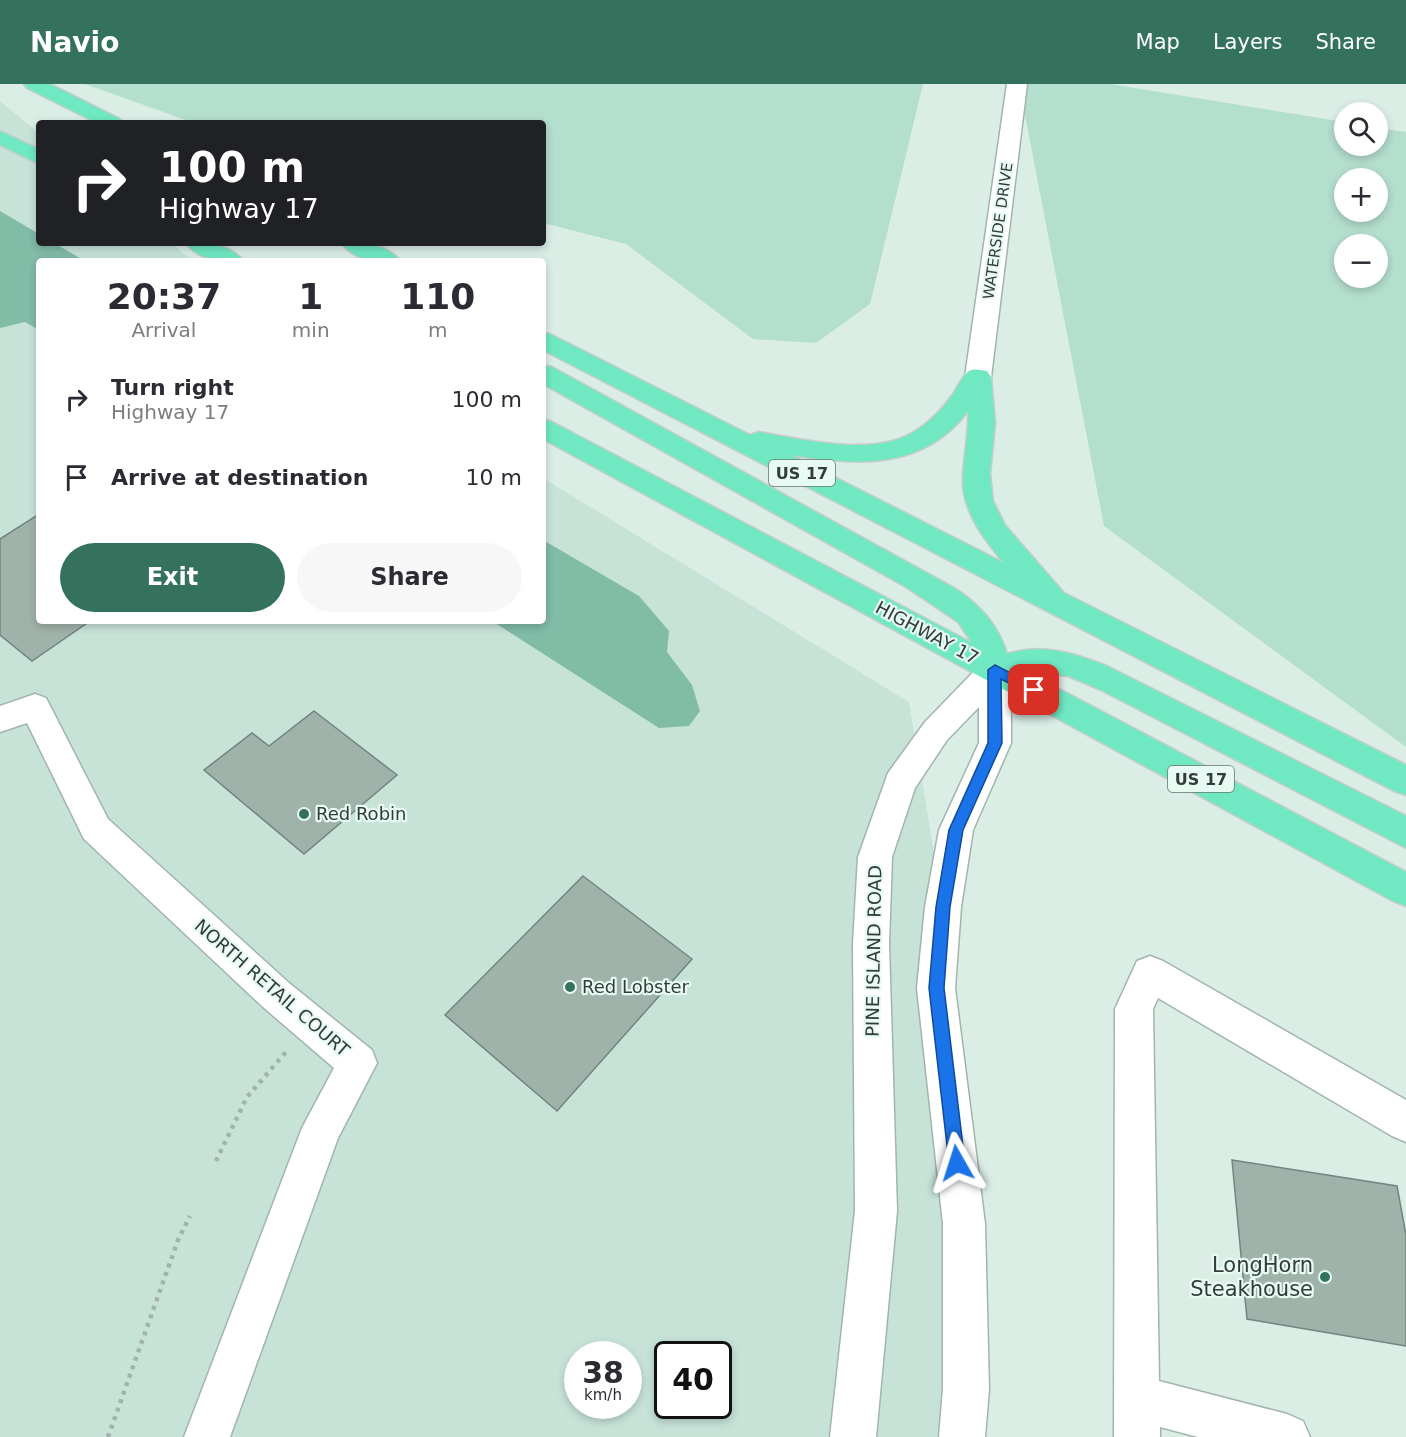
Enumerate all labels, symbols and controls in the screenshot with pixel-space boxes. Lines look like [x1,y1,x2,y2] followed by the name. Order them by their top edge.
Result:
[30,26,119,59] text: Navio
[1136,30,1180,54] text: Map
[1213,30,1282,54] text: Layers
[1315,30,1376,54] text: Share
[1334,102,1388,288] map controls
[1334,102,1388,156] button: search
[159,143,305,192] text: 100 m
[60,144,138,222] icon: right
[979,161,1017,301] street label: WATERSIDE DRIVE
[1334,168,1388,222] button: +
[159,193,319,224] text: Highway 17
[1334,234,1388,288] button: −
[107,276,221,317] text: 20:37
[298,276,323,317] text: 1
[400,276,475,317] text: 110
[131,318,196,342] text: Arrival
[292,318,330,342] text: min
[428,318,448,342] text: m
[111,375,234,400] text: Turn right
[60,383,93,416] icon: right
[452,387,522,412] text: 100 m
[111,400,229,424] text: Highway 17
[769,460,835,486] road number: US 17
[60,461,93,494] icon: arrive
[111,465,368,490] text: Arrive at destination
[466,465,522,490] text: 10 m
[60,543,285,612] button: Exit
[297,543,522,612] button: Share
[872,597,982,669] street label: HIGHWAY 17
[1008,664,1059,715] pin
[1017,673,1050,706] icon: arrive
[1168,766,1234,792] road number: US 17
[316,803,406,824] place label: Red Robin
[297,807,311,821] marker: Red Robin
[862,865,885,1037] street label: PINE ISLAND ROAD
[191,915,355,1061] street label: NORTH RETAIL COURT
[582,976,690,997] place label: Red Lobster
[563,980,577,994] marker: Red Lobster
[925,1131,989,1195] position arrow
[1190,1253,1313,1301] place label: LongHorn Steakhouse
[1318,1270,1332,1284] marker: LongHorn Steakhouse
[654,1341,732,1419] speed limit sign: 40
[582,1355,624,1390] text: 38
[584,1386,622,1404] text: km/h

